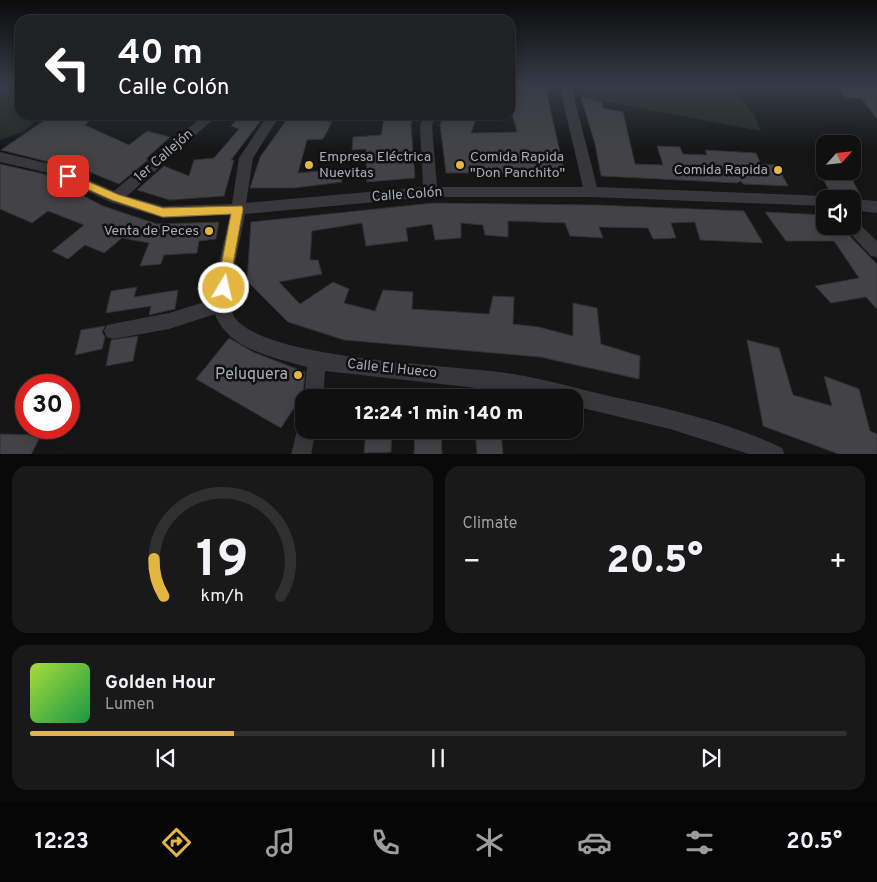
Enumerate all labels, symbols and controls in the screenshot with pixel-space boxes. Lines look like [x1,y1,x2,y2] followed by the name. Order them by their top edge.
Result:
[118,32,203,76] text: 40 m
[35,35,100,100] icon: left
[118,75,229,102] text: Calle Colón
[131,126,197,186] street label: 1er Callejón
[816,135,861,180] north arrow
[816,135,861,235] map controls
[319,149,431,182] place label: Empresa Eléctrica Nuevitas
[470,149,565,182] place label: Comida Rapida "Don Panchito"
[47,155,89,197] pin
[303,159,315,171] marker: Empresa Eléctrica Nuevitas
[454,159,466,171] marker: Comida Rapida "Don Panchito"
[54,162,82,190] icon: arrive
[674,162,768,179] place label: Comida Rapida
[772,164,784,176] marker: Comida Rapida
[371,184,443,206] street label: Calle Colón
[816,190,861,235] button: sound
[104,223,199,240] place label: Venta de Peces
[203,225,215,237] marker: Venta de Peces
[197,261,249,313] position arrow
[346,356,438,382] street label: Calle El Hueco
[215,365,288,385] place label: Peluquera
[292,369,304,381] marker: Peluquera
[15,374,80,439] speed limit sign: 30
[355,402,523,426] text: 12:24 · 1 min · 140 m
[463,514,517,534] text: Climate
[196,529,249,595] text: 19
[606,538,703,587] text: 20.5°
[463,545,481,581] text: −
[829,545,847,581] text: +
[201,585,244,608] text: km/h
[105,671,216,695] text: Golden Hour
[105,695,155,715] text: Lumen
[152,744,180,772] icon: previous
[424,744,452,772] icon: pause
[697,744,725,772] icon: next
[159,825,194,860] icon: directions
[263,825,298,860] icon: music
[368,825,403,860] icon: phone
[472,825,507,860] icon: climate
[577,825,612,860] icon: car
[682,825,717,860] icon: filters
[35,829,89,856] text: 12:23
[786,829,842,856] text: 20.5°

